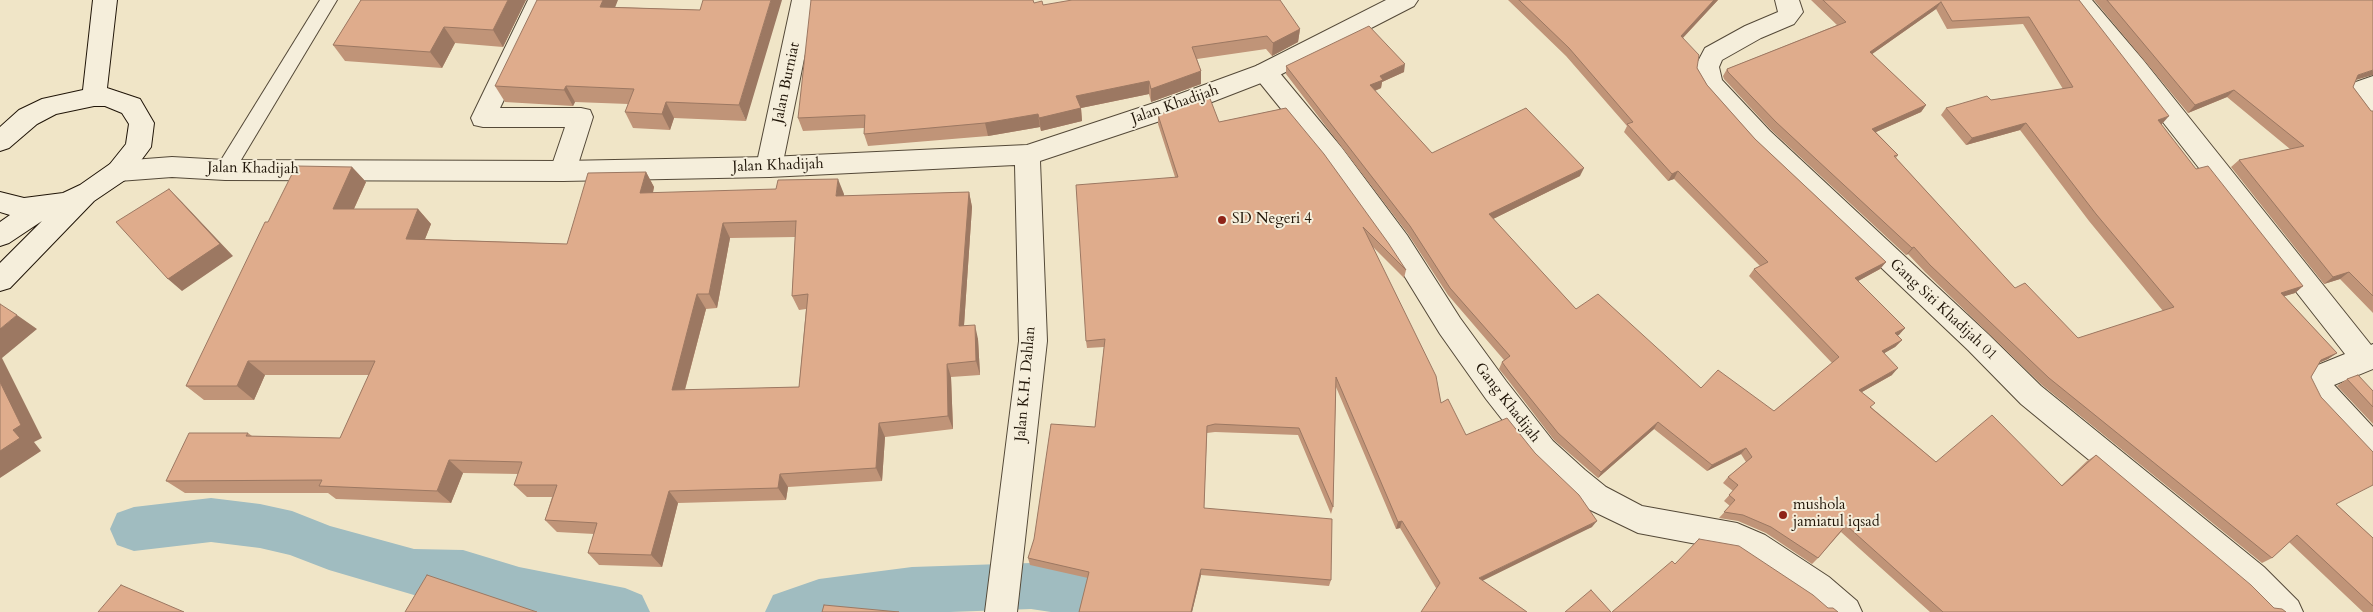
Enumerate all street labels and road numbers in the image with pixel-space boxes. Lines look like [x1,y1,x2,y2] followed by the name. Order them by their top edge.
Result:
[770,41,804,125] street label: Jalan Burniat
[1129,82,1221,128] street label: Jalan Khadijah
[732,155,824,177] street label: Jalan Khadijah
[207,159,299,179] street label: Jalan Khadijah
[1886,256,2000,364] street label: Gang Siti Khadijah 01
[1012,326,1040,442] street label: Jalan K.H. Dahlan
[1470,360,1544,446] street label: Gang Khadijah

